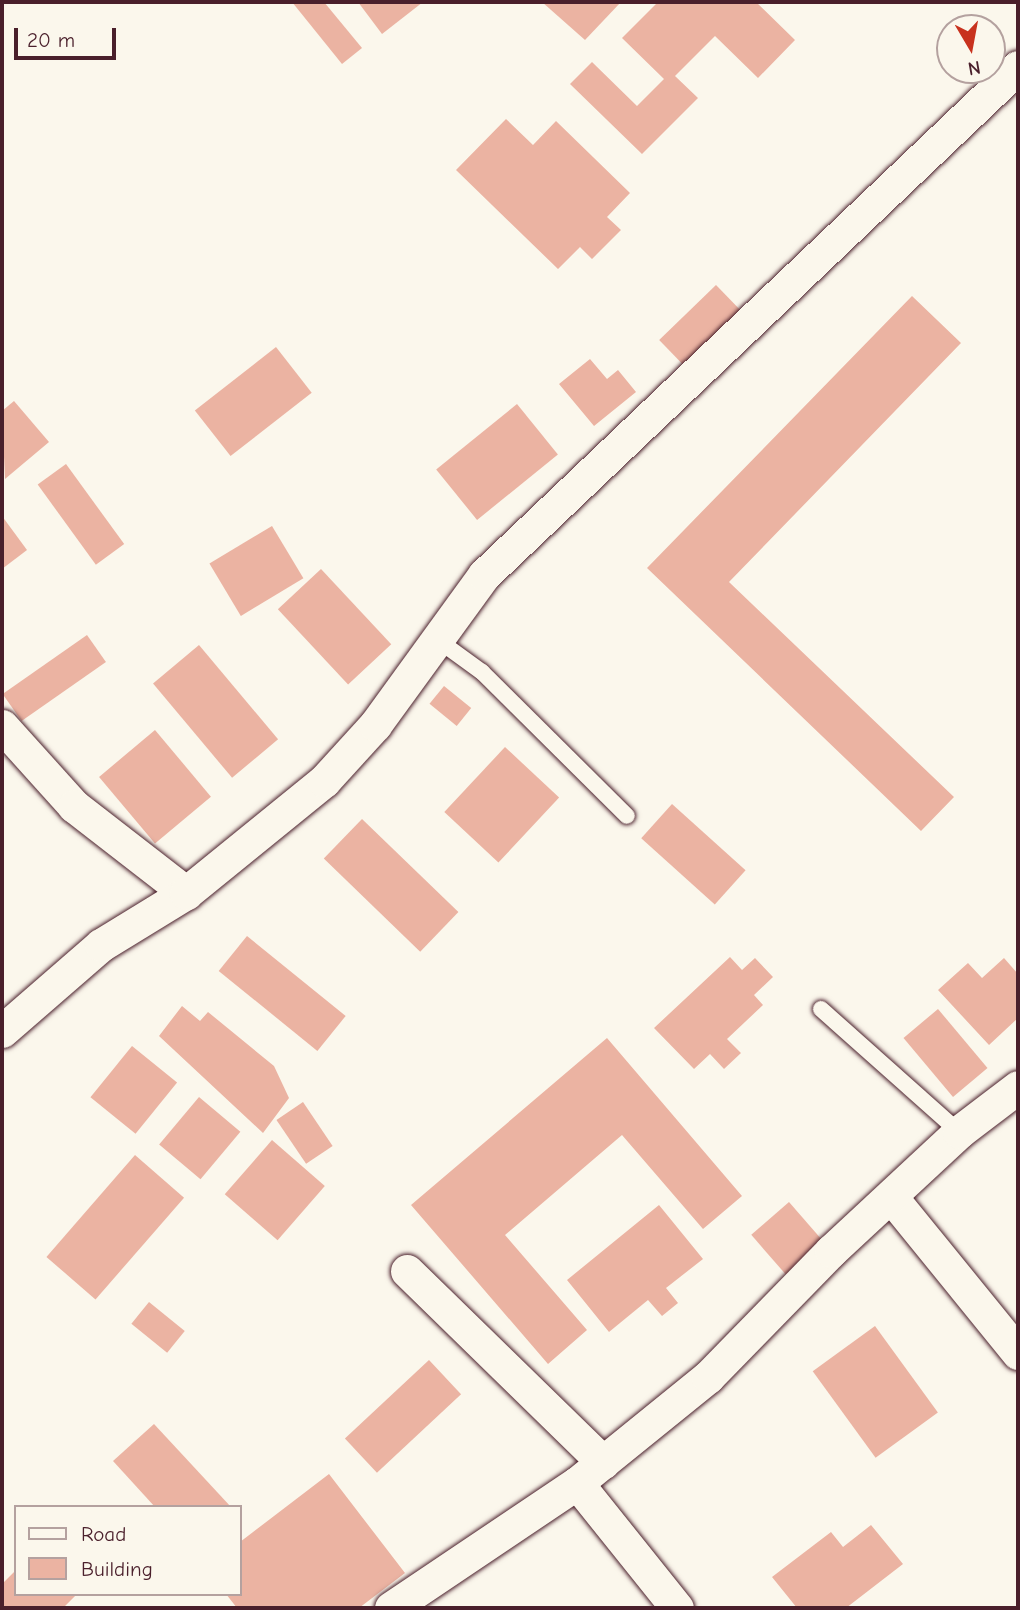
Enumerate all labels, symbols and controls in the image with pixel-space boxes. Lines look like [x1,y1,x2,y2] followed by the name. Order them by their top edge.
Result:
[18,14,119,58] scale bar
[936,14,1006,84] north arrow
[27,28,75,52] text: 20 m
[966,56,982,80] text: N
[14,1505,242,1596] legend
[81,1522,126,1546] text: Road
[81,1557,153,1581] text: Building

